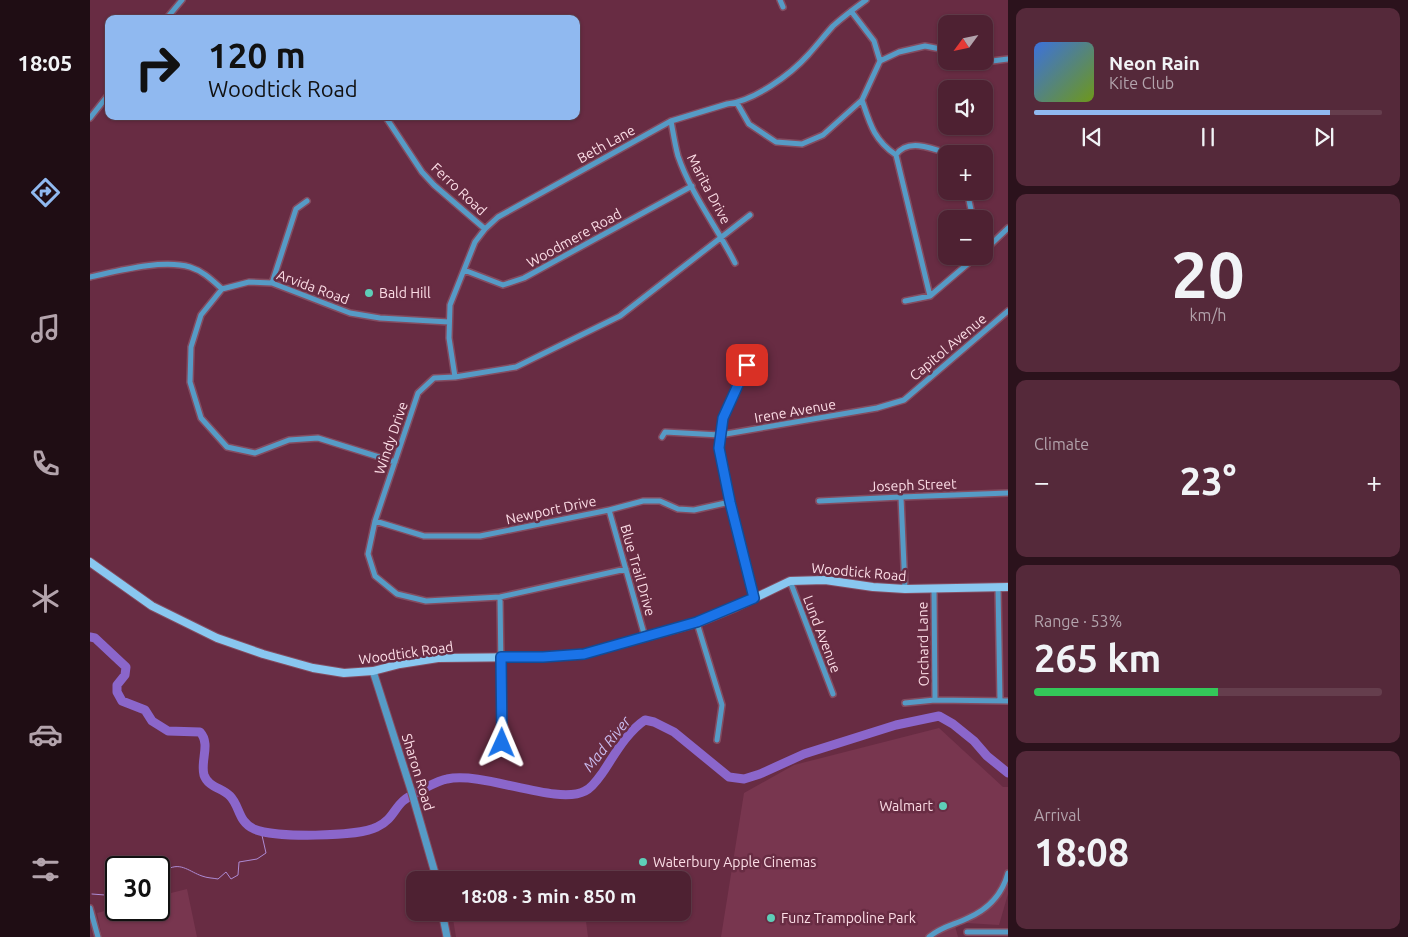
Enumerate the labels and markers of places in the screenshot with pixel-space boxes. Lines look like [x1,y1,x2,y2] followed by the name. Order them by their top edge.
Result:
[379,285,431,301] place label: Bald Hill
[363,287,375,299] marker: Bald Hill
[726,344,768,386] pin
[879,798,933,814] place label: Walmart
[937,800,949,812] marker: Walmart
[653,854,816,870] place label: Waterbury Apple Cinemas
[637,856,649,868] marker: Waterbury Apple Cinemas
[781,910,916,926] place label: Funz Trampoline Park
[765,912,777,924] marker: Funz Trampoline Park

